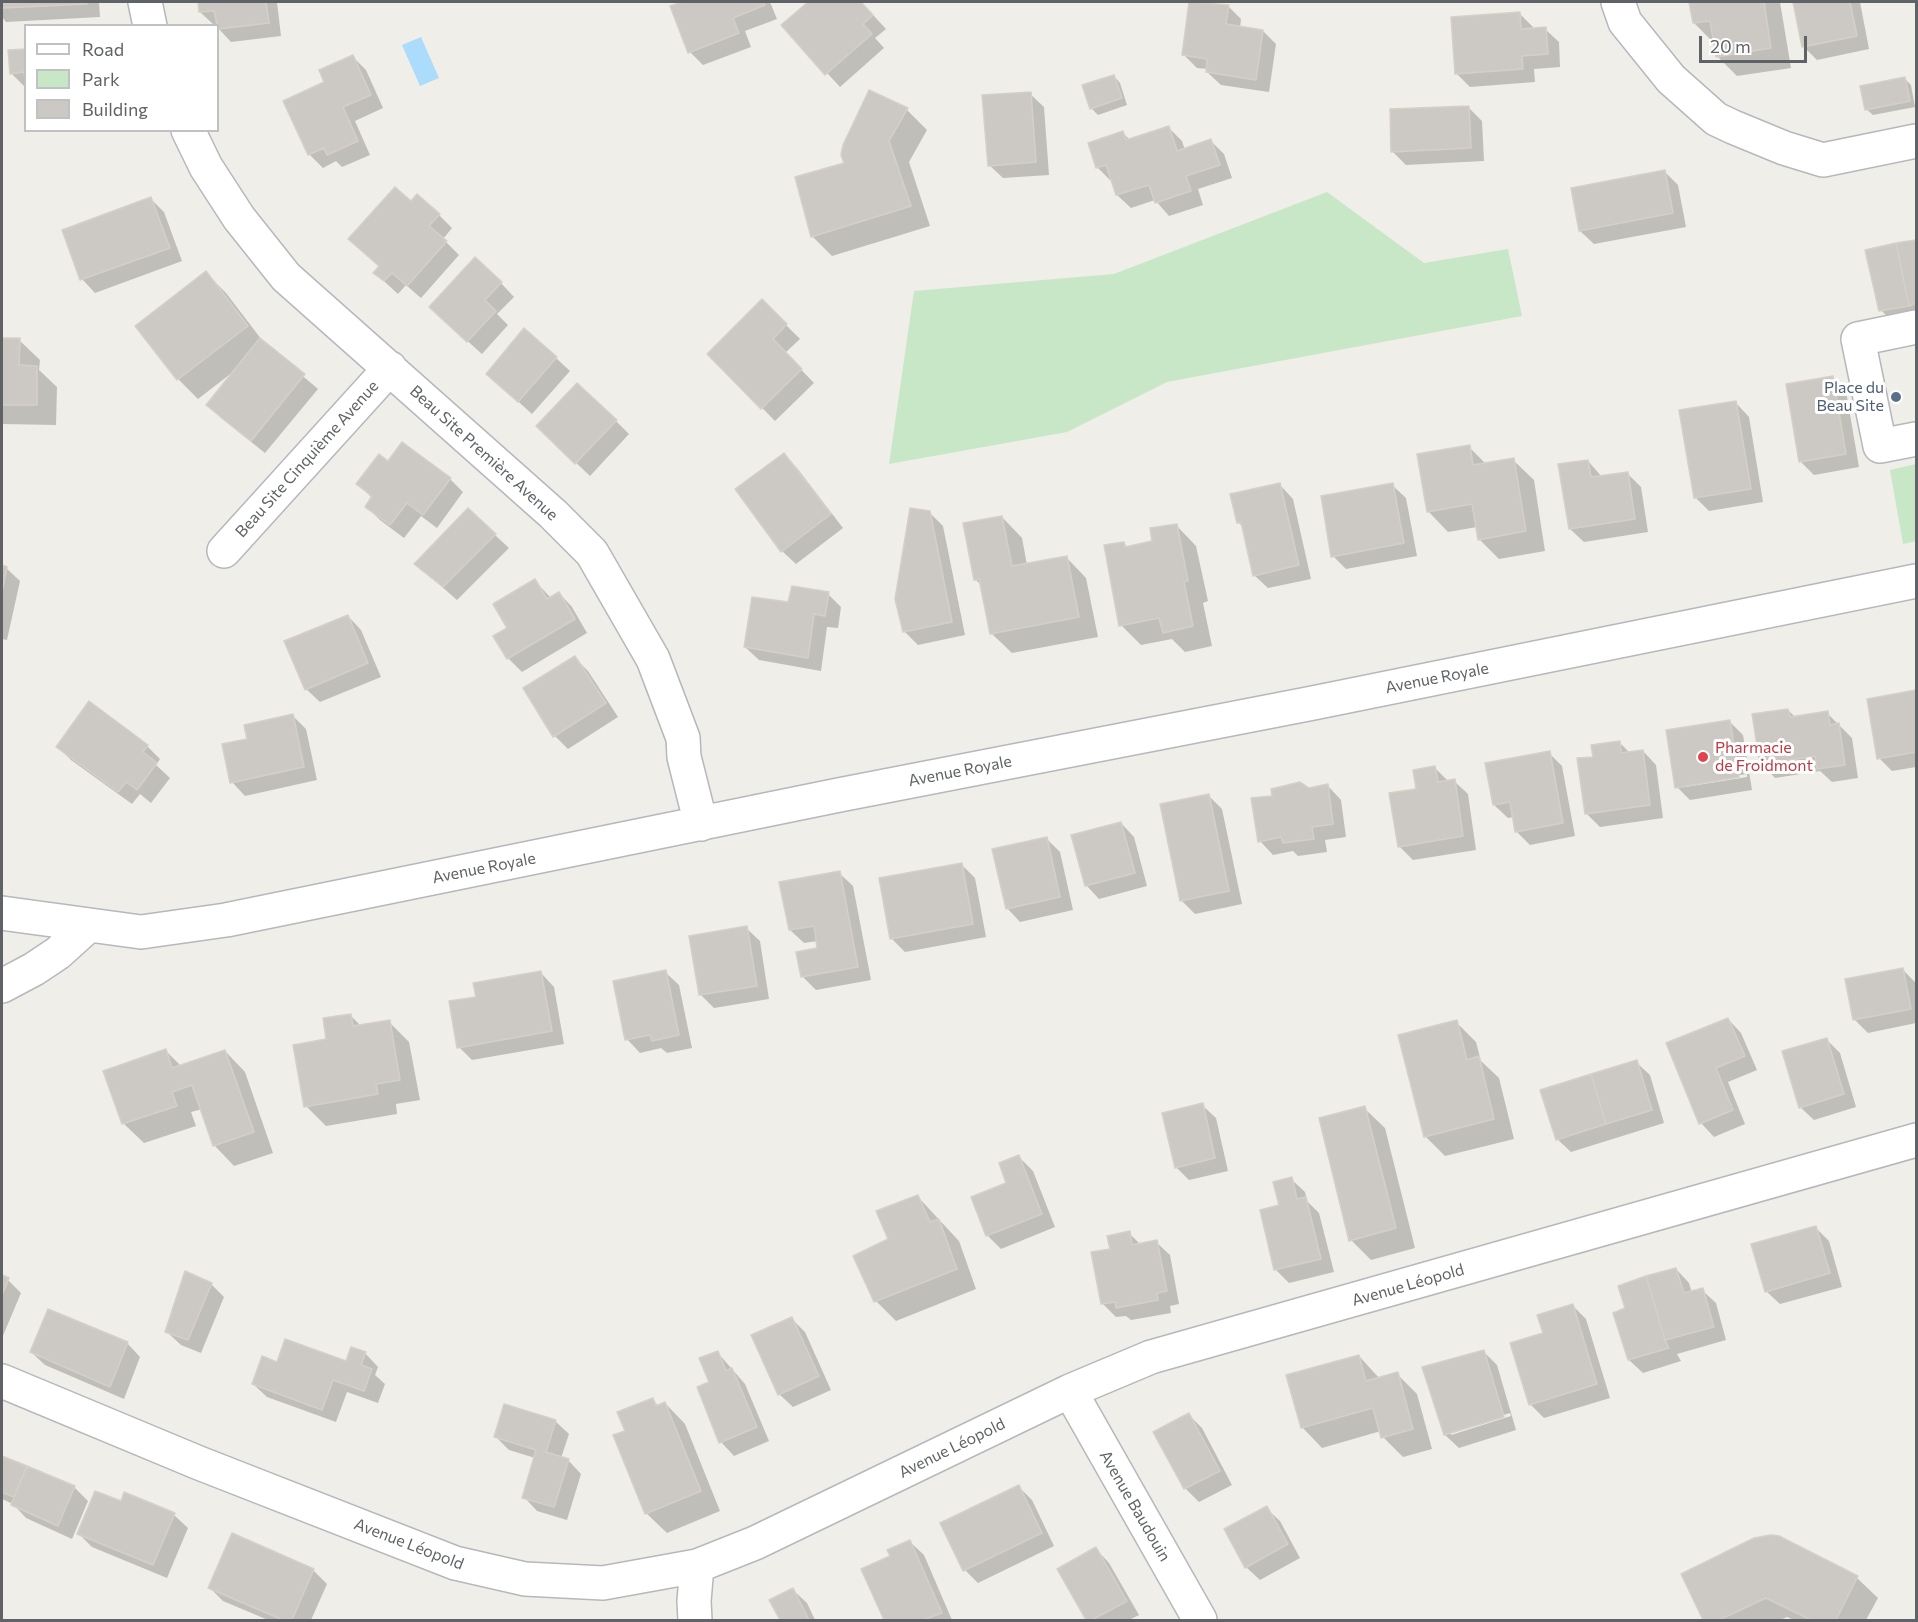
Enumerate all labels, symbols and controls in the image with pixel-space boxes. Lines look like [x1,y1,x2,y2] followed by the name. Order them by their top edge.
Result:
[24,24,219,132] legend
[1702,24,1810,62] scale bar
[1710,35,1751,57] text: 20 m
[82,38,124,60] text: Road
[82,68,120,90] text: Park
[82,98,148,120] text: Building
[231,377,383,541] street label: Beau Site Cinquième Avenue
[1816,378,1884,416] place label: Place du Beau Site
[406,381,562,525] street label: Beau Site Première Avenue
[1889,390,1903,404] marker: Place du Beau Site
[1384,659,1490,697] street label: Avenue Royale
[1715,738,1813,776] place label: Pharmacie de Froidmont
[1696,750,1710,764] marker: Pharmacie de Froidmont
[907,752,1013,790] street label: Avenue Royale
[431,849,537,887] street label: Avenue Royale
[1350,1260,1466,1310] street label: Avenue Léopold
[896,1414,1008,1482] street label: Avenue Léopold
[1095,1447,1175,1565] street label: Avenue Baudouin
[351,1514,467,1574] street label: Avenue Léopold

